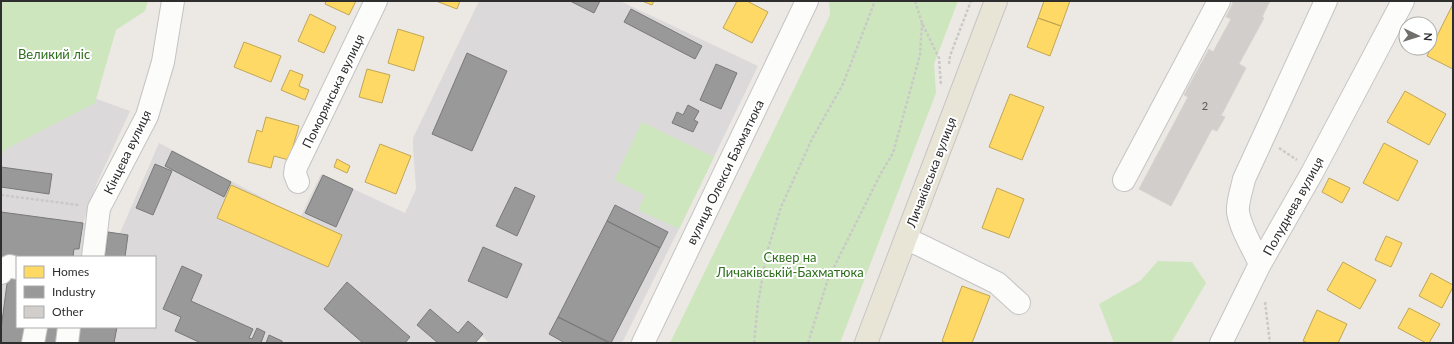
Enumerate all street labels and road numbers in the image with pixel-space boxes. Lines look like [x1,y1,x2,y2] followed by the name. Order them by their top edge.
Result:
[298,31,368,151] street label: Поморянська вулиця
[683,97,767,247] street label: вулиця Олекси Бахматюка
[100,107,154,197] street label: Кінцева вулиця
[902,115,959,230] street label: Личаківська вулиця
[1259,154,1327,258] street label: Полуднева вулиця

